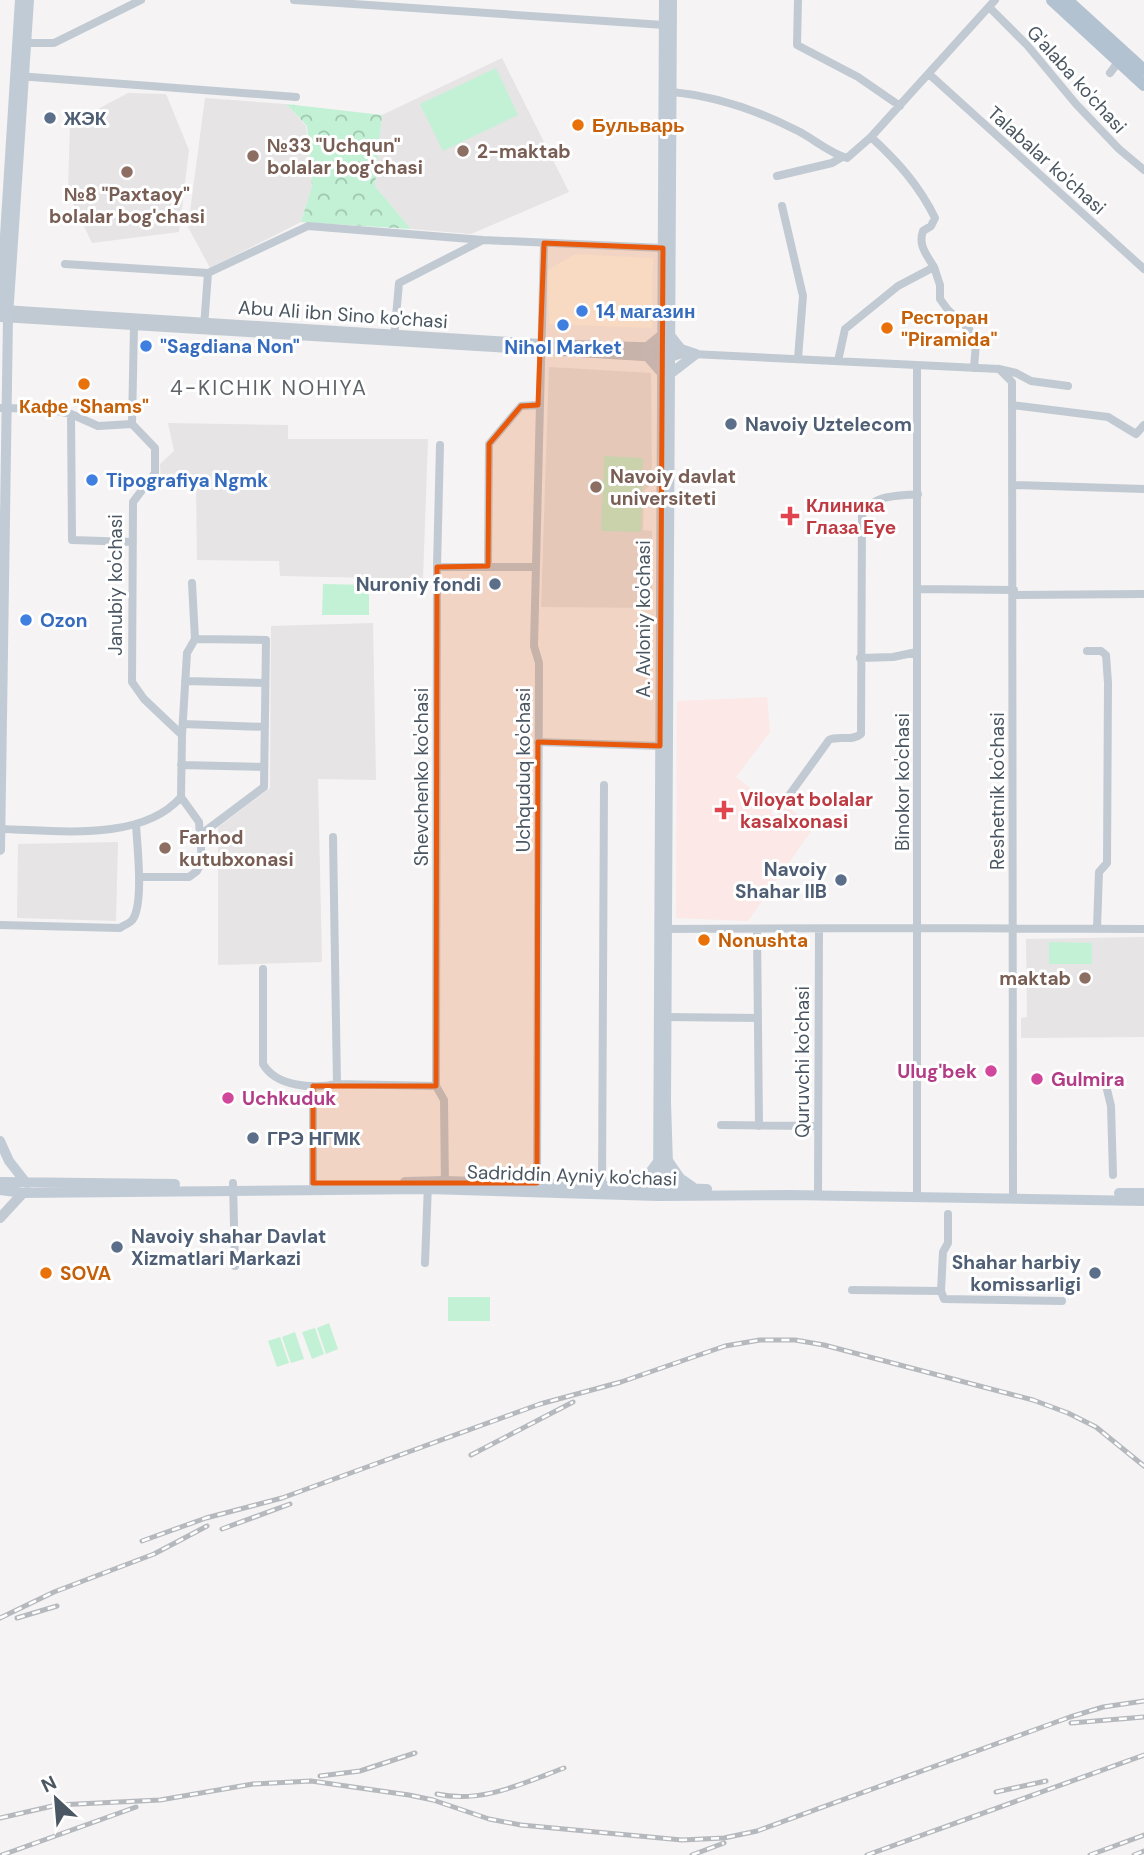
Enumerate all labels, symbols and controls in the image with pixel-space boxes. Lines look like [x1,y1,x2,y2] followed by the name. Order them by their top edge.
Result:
[1021,20,1132,139] street label: G'alaba ko'chasi
[982,101,1111,220] street label: Talabalar ko'chasi
[63,106,107,131] place label: ЖЭК
[42,110,58,126] marker: ЖЭК
[592,113,685,138] place label: Бульварь
[570,117,586,133] marker: Бульварь
[267,133,423,180] place label: №33 "Uchqun" bolalar bog'chasi
[477,139,571,164] place label: 2-maktab
[455,143,471,159] marker: 2-maktab
[245,148,261,164] marker: №33 "Uchqun" bolalar bog'chasi
[119,164,135,180] marker: №8 "Paxtaoy" bolalar bog'chasi
[49,182,205,229] place label: №8 "Paxtaoy" bolalar bog'chasi
[237,295,449,334] street label: Abu Ali ibn Sino ko'chasi
[596,299,695,324] place label: 14 магазин
[574,303,590,319] marker: 14 магазин
[901,305,997,352] place label: Ресторан "Piramida"
[555,317,571,333] marker: Nihol Market
[879,320,895,336] marker: Ресторан "Piramida"
[160,334,300,359] place label: "Sagdiana Non"
[504,335,622,360] place label: Nihol Market
[138,338,154,354] marker: "Sagdiana Non"
[170,374,368,402] district label: 4-KICHIK NOHIYA
[76,376,92,392] marker: Кафе "Shams"
[19,394,149,419] place label: Кафе "Shams"
[745,412,912,437] place label: Navoiy Uztelecom
[723,416,739,432] marker: Navoiy Uztelecom
[610,464,736,511] place label: Navoiy davlat universiteti
[106,468,268,493] place label: Tipografiya Ngmk
[84,472,100,488] marker: Tipografiya Ngmk
[588,479,604,495] marker: Navoiy davlat universiteti
[806,493,896,540] place label: Клиника Глаза Eye
[780,506,800,526] marker: Клиника Глаза Eye
[103,514,128,656] street label: Janubiy ko'chasi
[631,540,656,698] street label: A. Avloniy ko'chasi
[356,572,481,597] place label: Nuroniy fondi
[487,576,503,592] marker: Nuroniy fondi
[40,608,88,633] place label: Ozon
[18,612,34,628] marker: Ozon
[409,688,434,866] street label: Shevchenko ko'chasi
[511,688,536,852] street label: Uchquduq ko'chasi
[985,712,1010,870] street label: Reshetnik ko'chasi
[890,713,915,851] street label: Binokor ko'chasi
[740,787,873,834] place label: Viloyat bolalar kasalxonasi
[714,800,734,820] marker: Viloyat bolalar kasalxonasi
[179,825,294,872] place label: Farhod kutubxonasi
[157,840,173,856] marker: Farhod kutubxonasi
[735,857,828,904] place label: Navoiy Shahar IIB
[833,872,849,888] marker: Navoiy Shahar IIB
[718,928,808,953] place label: Nonushta
[696,932,712,948] marker: Nonushta
[999,966,1071,991] place label: maktab
[1077,970,1093,986] marker: maktab
[790,986,815,1138] street label: Quruvchi ko'chasi
[897,1059,977,1084] place label: Ulug'bek
[983,1063,999,1079] marker: Ulug'bek
[1051,1067,1125,1092] place label: Gulmira
[1029,1071,1045,1087] marker: Gulmira
[242,1086,336,1111] place label: Uchkuduk
[220,1090,236,1106] marker: Uchkuduk
[267,1126,361,1151] place label: ГРЭ НГМК
[245,1130,261,1146] marker: ГРЭ НГМК
[467,1159,677,1192] street label: Sadriddin Ayniy ko'chasi
[131,1224,326,1271] place label: Navoiy shahar Davlat Xizmatlari Markazi
[109,1239,125,1255] marker: Navoiy shahar Davlat Xizmatlari Markazi
[952,1250,1082,1297] place label: Shahar harbiy komissarligi
[60,1261,112,1286] place label: SOVA
[38,1265,54,1281] marker: SOVA
[1087,1265,1103,1281] marker: Shahar harbiy komissarligi
[21,1764,91,1834] north arrow
[37,1770,60,1798] text: N

